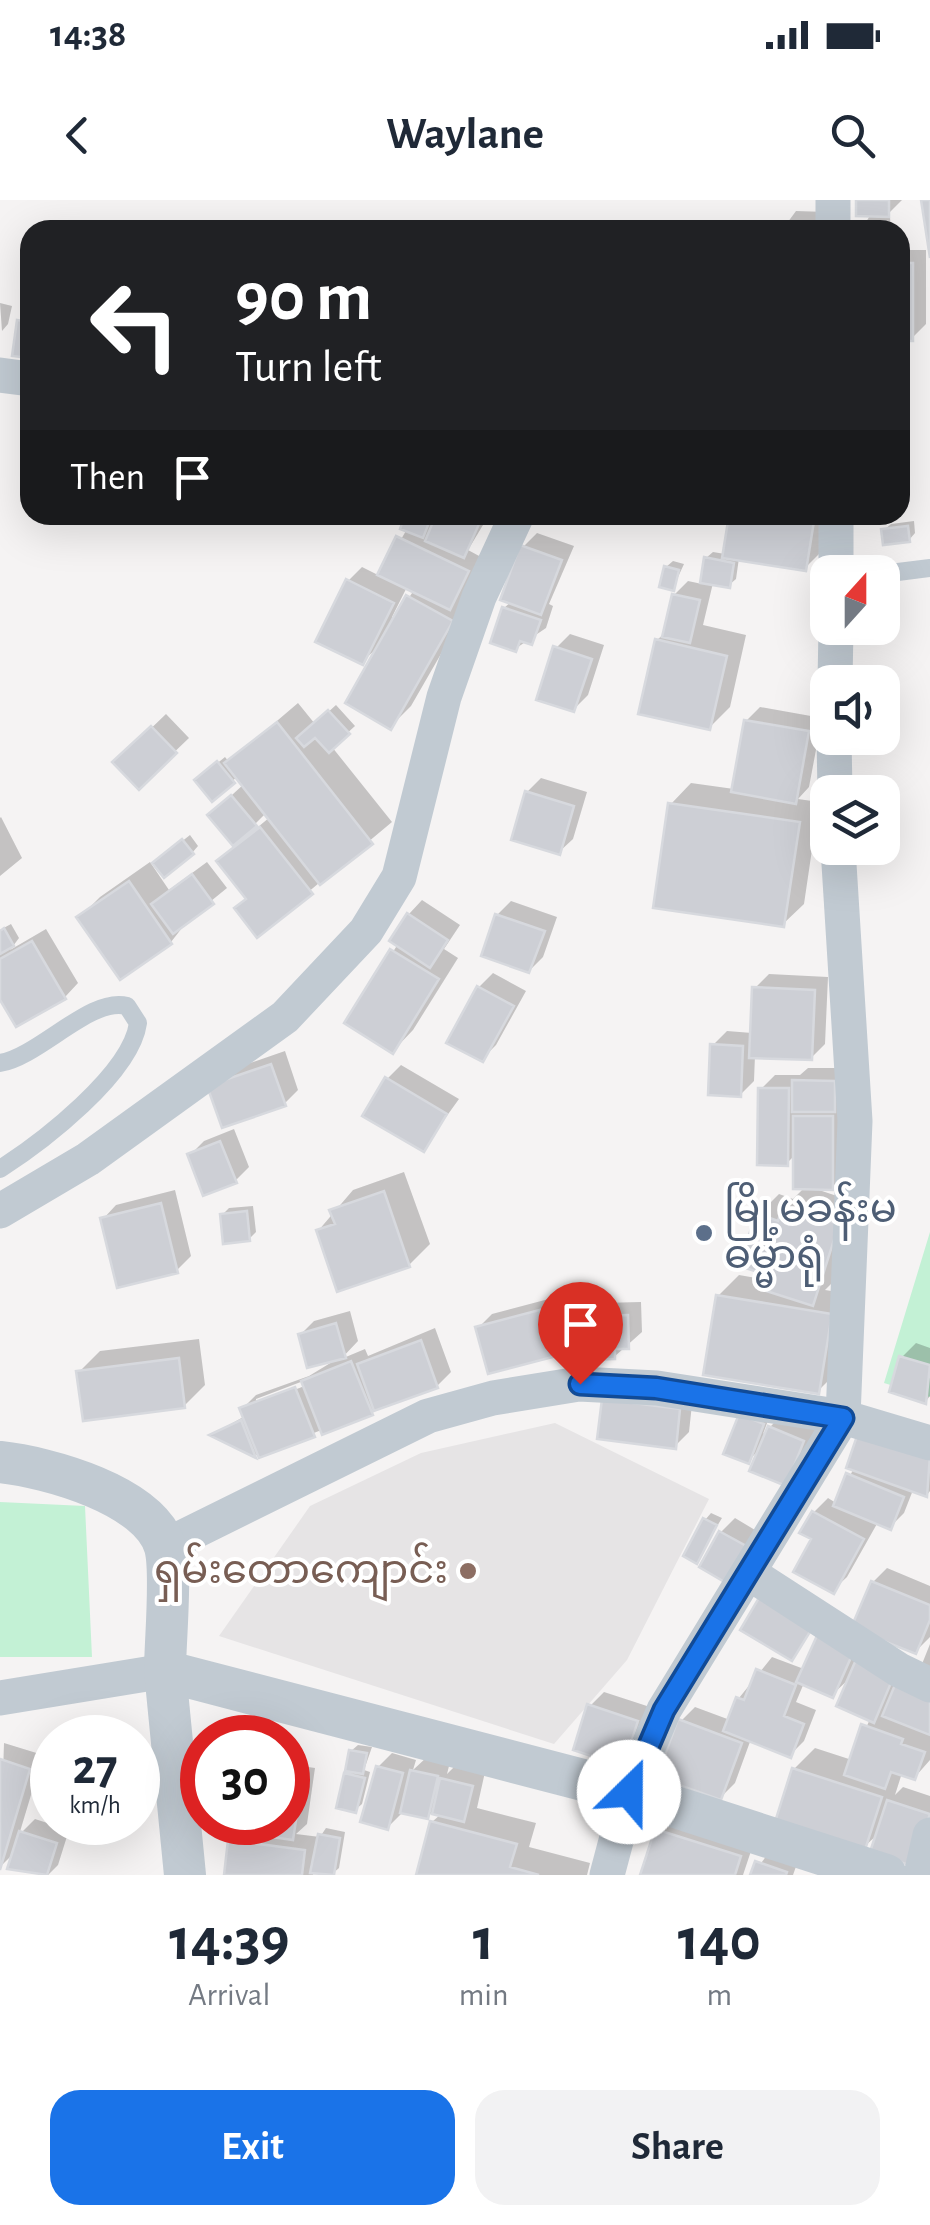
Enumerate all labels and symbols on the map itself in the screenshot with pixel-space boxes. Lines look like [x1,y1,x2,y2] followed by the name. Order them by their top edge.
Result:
[810,555,900,645] north arrow
[724,1181,897,1288] place label: မြို့မခန်းမ ဓမ္မာရုံ
[693,1222,715,1244] marker: မြို့မခန်းမ ဓမ္မာရုံ
[538,1282,623,1385] pin
[154,1542,448,1602] place label: ရှမ်းတောကျောင်း
[457,1560,479,1582] marker: ရှမ်းတောကျောင်း
[180,1715,310,1845] speed limit sign: 30
[577,1740,681,1844] position arrow

